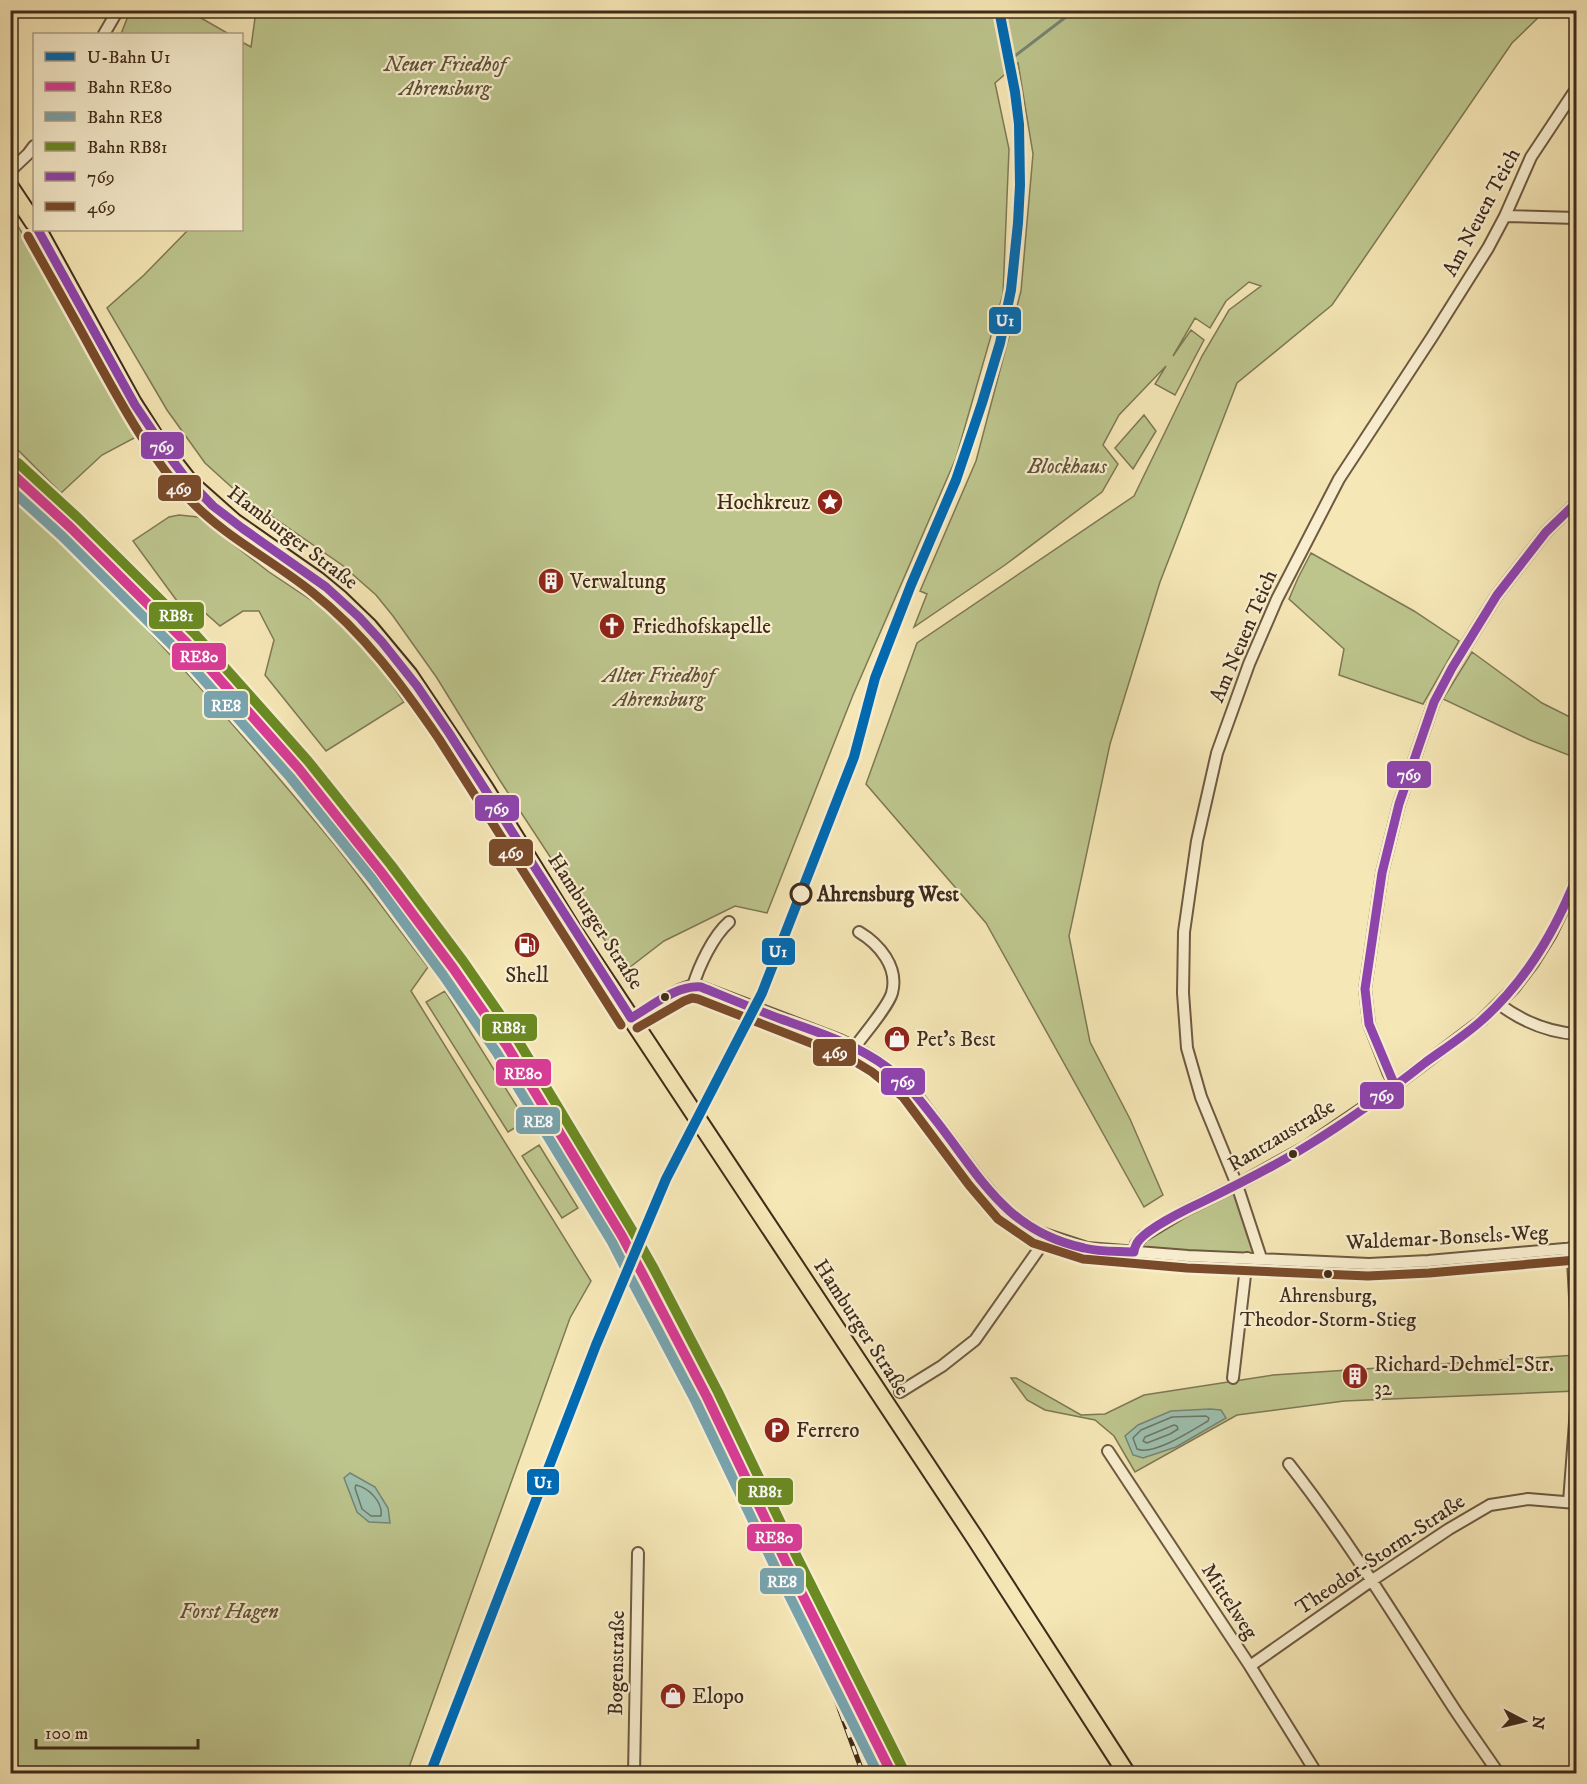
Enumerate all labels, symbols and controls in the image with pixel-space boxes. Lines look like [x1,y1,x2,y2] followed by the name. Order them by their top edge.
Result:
[33,33,243,231] legend
[87,47,171,69] text: U-Bahn U1
[383,52,511,102] park label: Neuer Friedhof Ahrensburg
[87,77,172,99] text: Bahn RE80
[87,107,162,129] text: Bahn RE8
[87,137,168,159] text: Bahn RB81
[1437,144,1527,281] street label: Am Neuen Teich
[87,167,115,189] text: 769
[87,197,116,219] text: 469
[988,306,1022,335] line badge: U1
[996,311,1014,331] text: U1
[140,431,185,460] line badge: 769
[150,437,174,457] text: 769
[1026,454,1107,480] park label: Blockhaus
[157,474,202,502] line badge: 469
[165,479,192,499] text: 469
[222,480,363,596] street label: Hamburger Straße
[815,487,845,517] place icon: Hochkreuz
[716,490,810,516] place label: Hochkreuz
[536,566,566,596] building icon: Verwaltung
[1204,566,1284,707] street label: Am Neuen Teich
[569,569,666,595] place label: Verwaltung
[148,601,205,630] line badge: RB81
[159,606,193,626] text: RB81
[597,611,627,641] church icon: Friedhofskapelle
[632,614,771,640] place label: Friedhofskapelle
[171,642,227,671] line badge: RE80
[180,647,219,667] text: RE80
[601,663,720,713] park label: Alter Friedhof Ahrensburg
[203,690,249,719] line badge: RE8
[211,696,241,716] text: RE8
[1386,760,1432,789] line badge: 769
[1397,765,1421,785] text: 769
[474,794,520,822] line badge: 769
[485,799,509,819] text: 769
[488,838,534,867] line badge: 469
[497,843,524,863] text: 469
[541,849,649,995] street label: Hamburger Straße
[816,882,959,908] place label: Ahrensburg West
[790,883,812,905] marker: Ahrensburg West
[512,930,542,960] fuel station icon: Shell
[761,937,796,966] line badge: U1
[769,942,787,962] text: U1
[505,963,549,989] place label: Shell
[659,991,671,1003] unlabelled marker
[481,1013,538,1042] line badge: RB81
[492,1018,526,1038] text: RB81
[882,1024,912,1054] shop icon: Pet's Best
[916,1027,996,1053] place label: Pet's Best
[812,1038,857,1067] line badge: 469
[821,1043,848,1063] text: 469
[495,1058,552,1087] line badge: RE80
[504,1064,543,1084] text: RE80
[880,1067,926,1096] line badge: 769
[891,1072,915,1092] text: 769
[1359,1081,1405,1110] line badge: 769
[1370,1086,1394,1106] text: 769
[1223,1094,1340,1178] street label: Rantzaustraße
[515,1106,561,1135] line badge: RE8
[523,1112,553,1132] text: RE8
[1287,1148,1299,1160] unlabelled marker
[1344,1220,1550,1256] street label: Waldemar-Bonsels-Weg
[807,1255,915,1401] street label: Hamburger Straße
[1322,1268,1334,1280] marker: Ahrensburg, Theodor-Storm-Stieg
[1240,1284,1416,1333] place label: Ahrensburg, Theodor-Storm-Stieg
[1374,1352,1554,1402] place label: Richard-Dehmel-Str. 32
[1340,1361,1370,1391] building icon: Richard-Dehmel-Str. 32
[762,1415,792,1445] parking icon: Ferrero
[796,1418,859,1444] place label: Ferrero
[526,1468,560,1496] line badge: U1
[534,1473,552,1493] text: U1
[737,1477,794,1506] line badge: RB81
[748,1482,782,1502] text: RB81
[1291,1488,1470,1621] street label: Theodor-Storm-Straße
[746,1523,803,1552] line badge: RE80
[755,1528,794,1548] text: RE80
[1195,1559,1264,1645] street label: Mittelweg
[759,1567,805,1595] line badge: RE8
[767,1572,797,1592] text: RE8
[179,1599,279,1625] park label: Forst Hagen
[603,1610,631,1716] street label: Bogenstraße
[658,1681,688,1711] shop icon: Elopo
[692,1684,744,1710] place label: Elopo
[1494,1691,1554,1751] north arrow
[36,1712,198,1750] scale bar
[1527,1715,1549,1730] text: N
[45,1723,88,1745] text: 100 m

